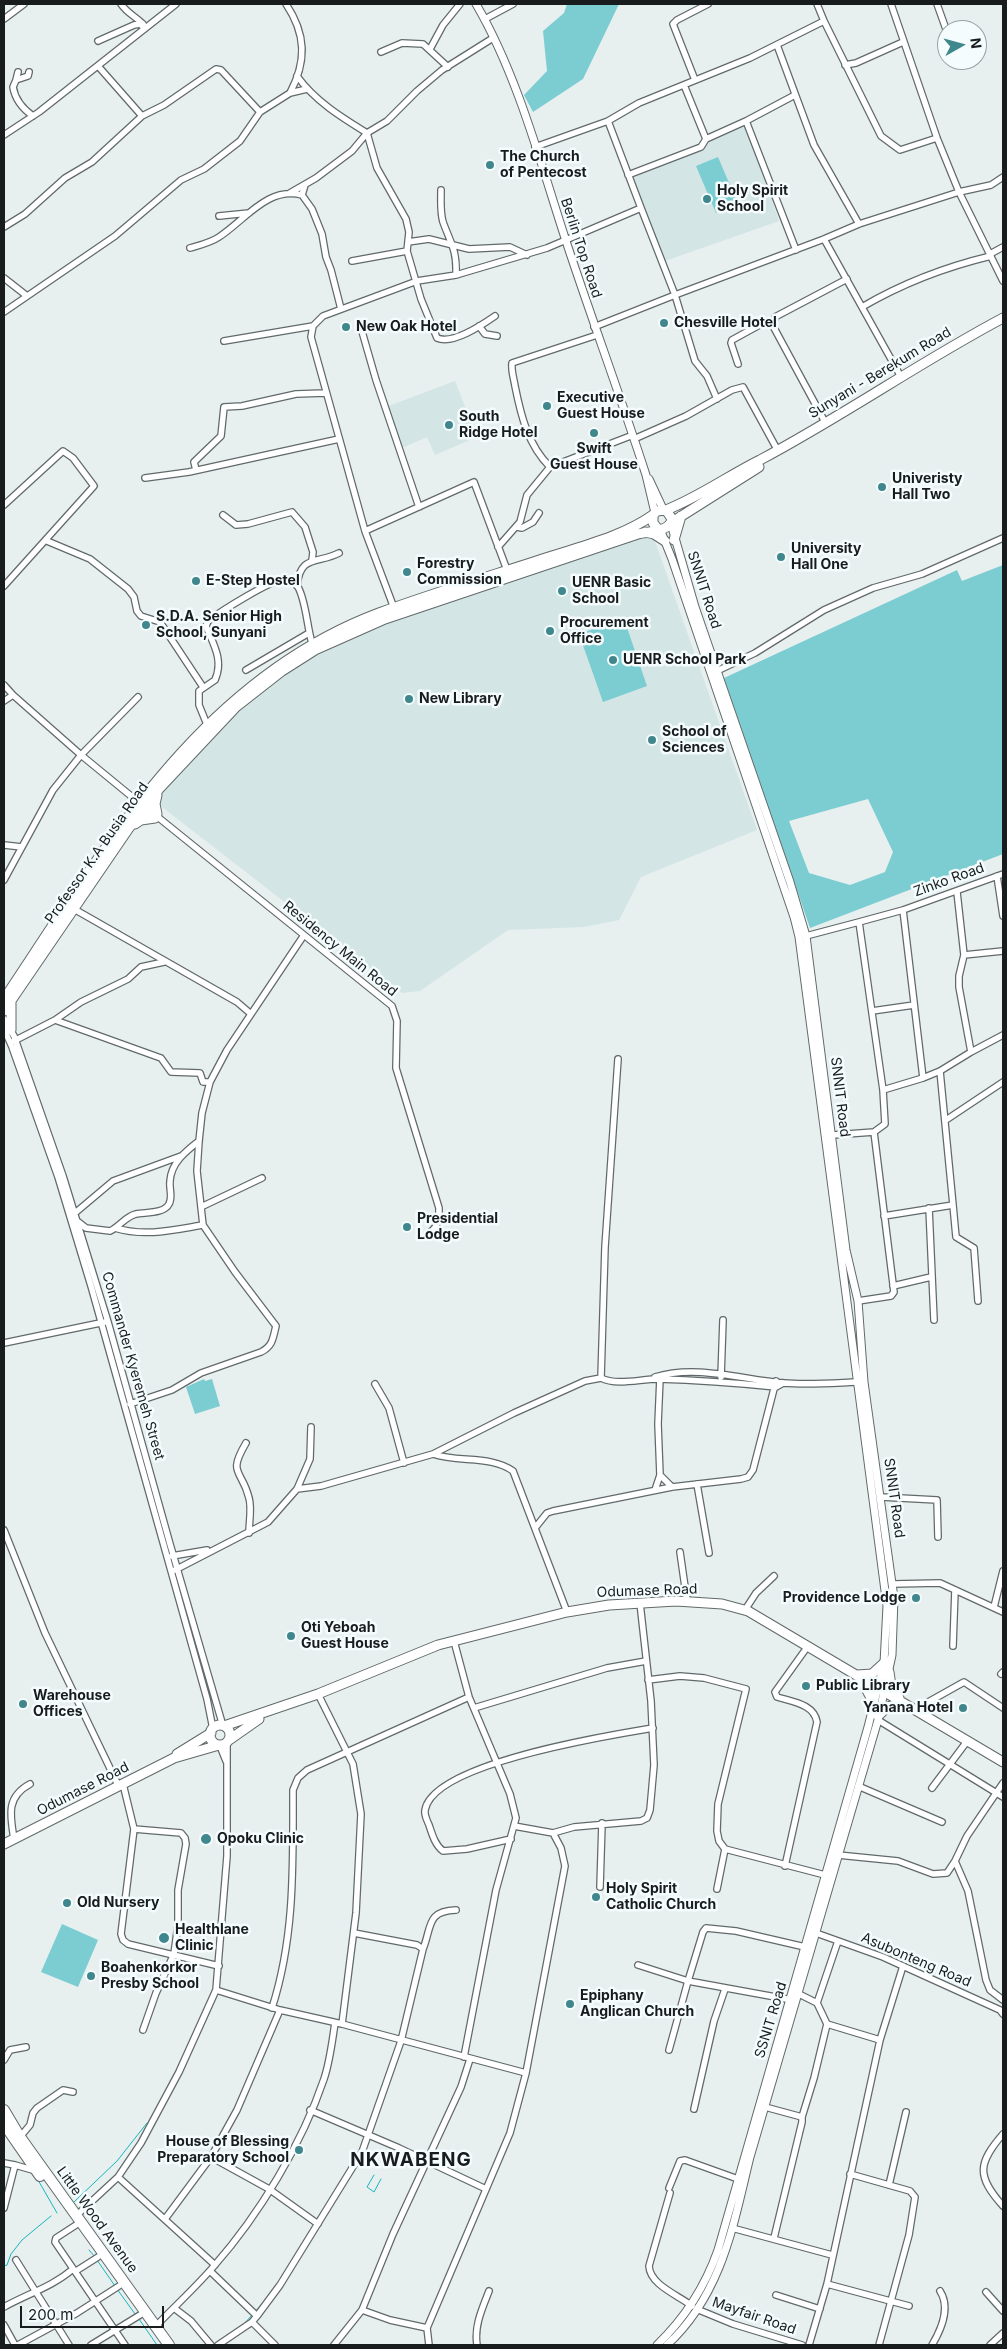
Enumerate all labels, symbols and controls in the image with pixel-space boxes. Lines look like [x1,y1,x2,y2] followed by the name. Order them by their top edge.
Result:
[937,20,987,70] north arrow
[967,37,985,50] text: N
[500,149,587,182] place label: The Church of Pentecost
[484,159,496,171] marker: The Church of Pentecost
[717,183,788,216] place label: Holy Spirit School
[701,193,713,205] marker: Holy Spirit School
[557,196,605,300] street label: Berlin Top Road
[674,315,777,331] place label: Chesville Hotel
[658,317,670,329] marker: Chesville Hotel
[356,319,457,335] place label: New Oak Hotel
[340,321,352,333] marker: New Oak Hotel
[806,324,954,422] street label: Sunyani - Berekum Road
[557,390,645,422] place label: Executive Guest House
[541,400,553,412] marker: Executive Guest House
[459,409,537,442] place label: South Ridge Hotel
[443,419,455,431] marker: South Ridge Hotel
[588,427,600,439] marker: Swift Guest House
[550,441,638,474] place label: Swift Guest House
[892,471,963,504] place label: Univeristy Hall Two
[876,481,888,493] marker: Univeristy Hall Two
[791,541,861,574] place label: University Hall One
[684,549,724,631] street label: SNNIT Road
[775,551,787,563] marker: University Hall One
[417,556,502,588] place label: Forestry Commission
[401,566,413,578] marker: Forestry Commission
[206,573,300,589] place label: E-Step Hostel
[190,575,202,587] marker: E-Step Hostel
[572,575,651,608] place label: UENR Basic School
[556,585,568,597] marker: UENR Basic School
[156,609,282,642] place label: S.D.A. Senior High School, Sunyani
[560,615,649,648] place label: Procurement Office
[140,619,152,631] marker: S.D.A. Senior High School, Sunyani
[544,625,556,637] marker: Procurement Office
[623,652,746,668] place label: UENR School Park
[607,654,619,666] marker: UENR School Park
[419,691,502,707] place label: New Library
[403,693,415,705] marker: New Library
[662,724,727,756] place label: School of Sciences
[646,734,658,746] marker: School of Sciences
[42,779,152,927] street label: Professor K.A Busia Road
[911,859,987,901] street label: Zinko Road
[279,898,401,1000] street label: Residency Main Road
[827,1056,853,1138] street label: SNNIT Road
[417,1211,498,1244] place label: Presidential Lodge
[401,1221,413,1233] marker: Presidential Lodge
[98,1270,168,1462] street label: Commander Kyeremeh Street
[880,1457,908,1539] street label: SNNIT Road
[596,1581,698,1601] street label: Odumase Road
[783,1590,906,1606] place label: Providence Lodge
[910,1592,922,1604] marker: Providence Lodge
[301,1620,389,1652] place label: Oti Yeboah Guest House
[285,1630,297,1642] marker: Oti Yeboah Guest House
[816,1678,910,1694] place label: Public Library
[800,1680,812,1692] marker: Public Library
[33,1688,111,1720] place label: Warehouse Offices
[17,1698,29,1710] marker: Warehouse Offices
[863,1700,953,1716] place label: Yanana Hotel
[957,1702,969,1714] marker: Yanana Hotel
[34,1759,132,1819] street label: Odumase Road
[217,1831,304,1847] place label: Opoku Clinic
[199,1832,213,1846] marker: Opoku Clinic
[606,1881,716,1914] place label: Holy Spirit Catholic Church
[590,1891,602,1903] marker: Holy Spirit Catholic Church
[77,1895,159,1911] place label: Old Nursery
[61,1897,73,1909] marker: Old Nursery
[175,1922,249,1954] place label: Healthlane Clinic
[859,1929,973,1991] street label: Asubonteng Road
[157,1931,171,1945] marker: Healthlane Clinic
[101,1960,199,1992] place label: Boahenkorkor Presby School
[85,1970,97,1982] marker: Boahenkorkor Presby School
[751,1980,791,2060] street label: SSNIT Road
[580,1988,694,2020] place label: Epiphany Anglican Church
[564,1998,576,2010] marker: Epiphany Anglican Church
[157,2134,289,2166] place label: House of Blessing Preparatory School
[293,2144,305,2156] marker: House of Blessing Preparatory School
[349,2149,473,2171] district label: NKWABENG
[53,2164,141,2276] street label: Little Wood Avenue
[710,2294,798,2338] street label: Mayfair Road
[22,2296,166,2328] scale bar
[28,2305,73,2324] text: 200 m

